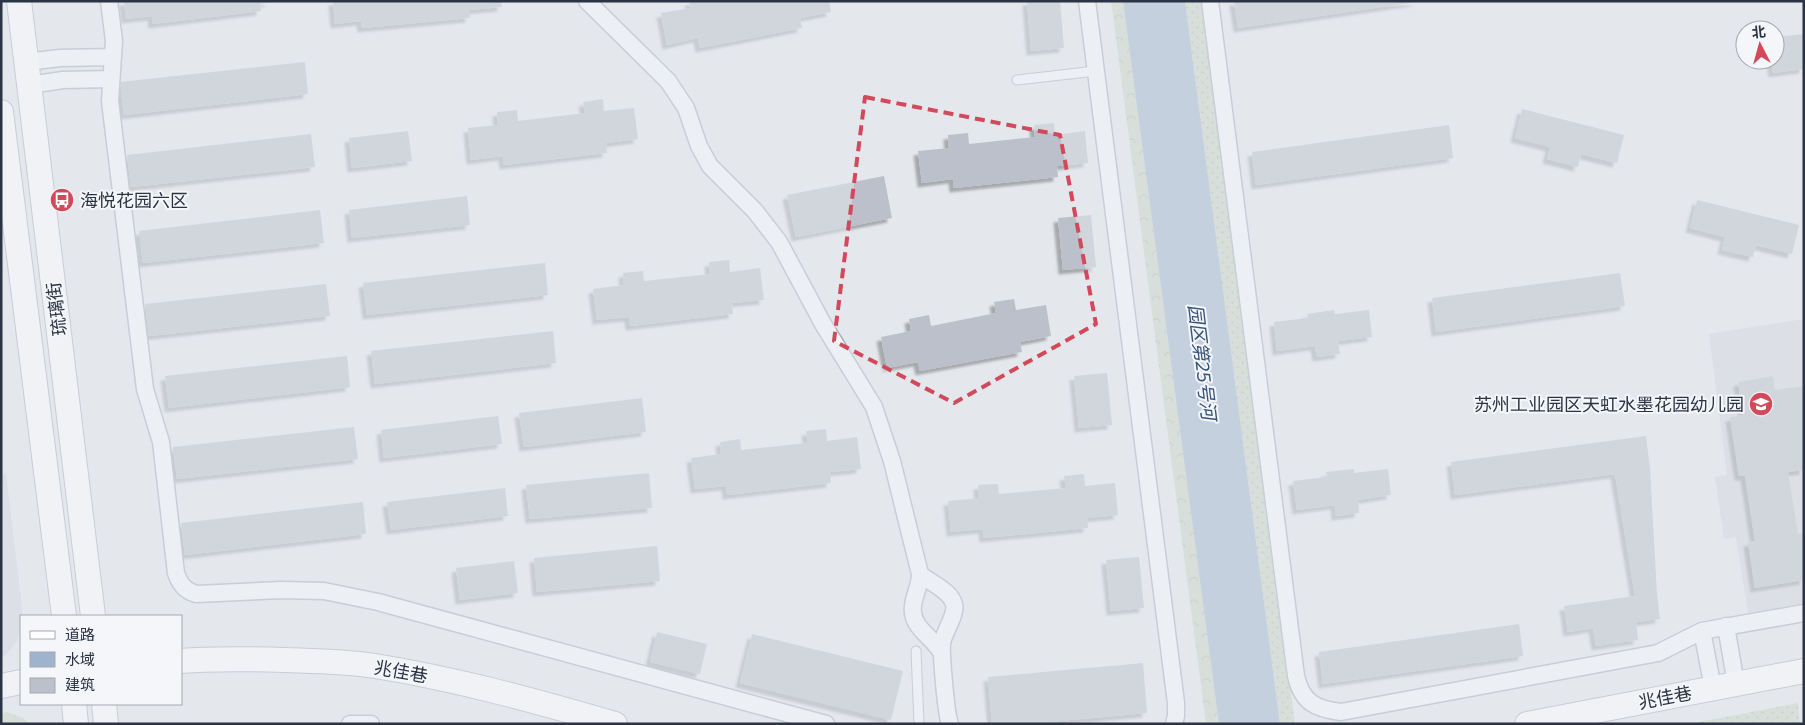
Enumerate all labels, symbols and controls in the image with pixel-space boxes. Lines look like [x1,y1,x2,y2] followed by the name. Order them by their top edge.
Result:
[1735,20,1785,70] north arrow
[1751,22,1766,41] text: 北
[49,187,75,213] bus stop icon: 海悦花园六区
[80,189,188,211] place label: 海悦花园六区
[42,281,70,337] street label: 琉璃街
[1184,303,1222,425] water label: 园区第25号河
[1748,391,1774,417] school or university icon: 苏州工业园区天虹水墨花园幼儿园
[1474,393,1744,415] place label: 苏州工业园区天虹水墨花园幼儿园
[20,615,182,705] legend
[65,625,95,643] text: 道路
[65,650,95,668] text: 水域
[373,655,429,687] street label: 兆佳巷
[65,675,95,693] text: 建筑
[1636,681,1694,713] street label: 兆佳巷

